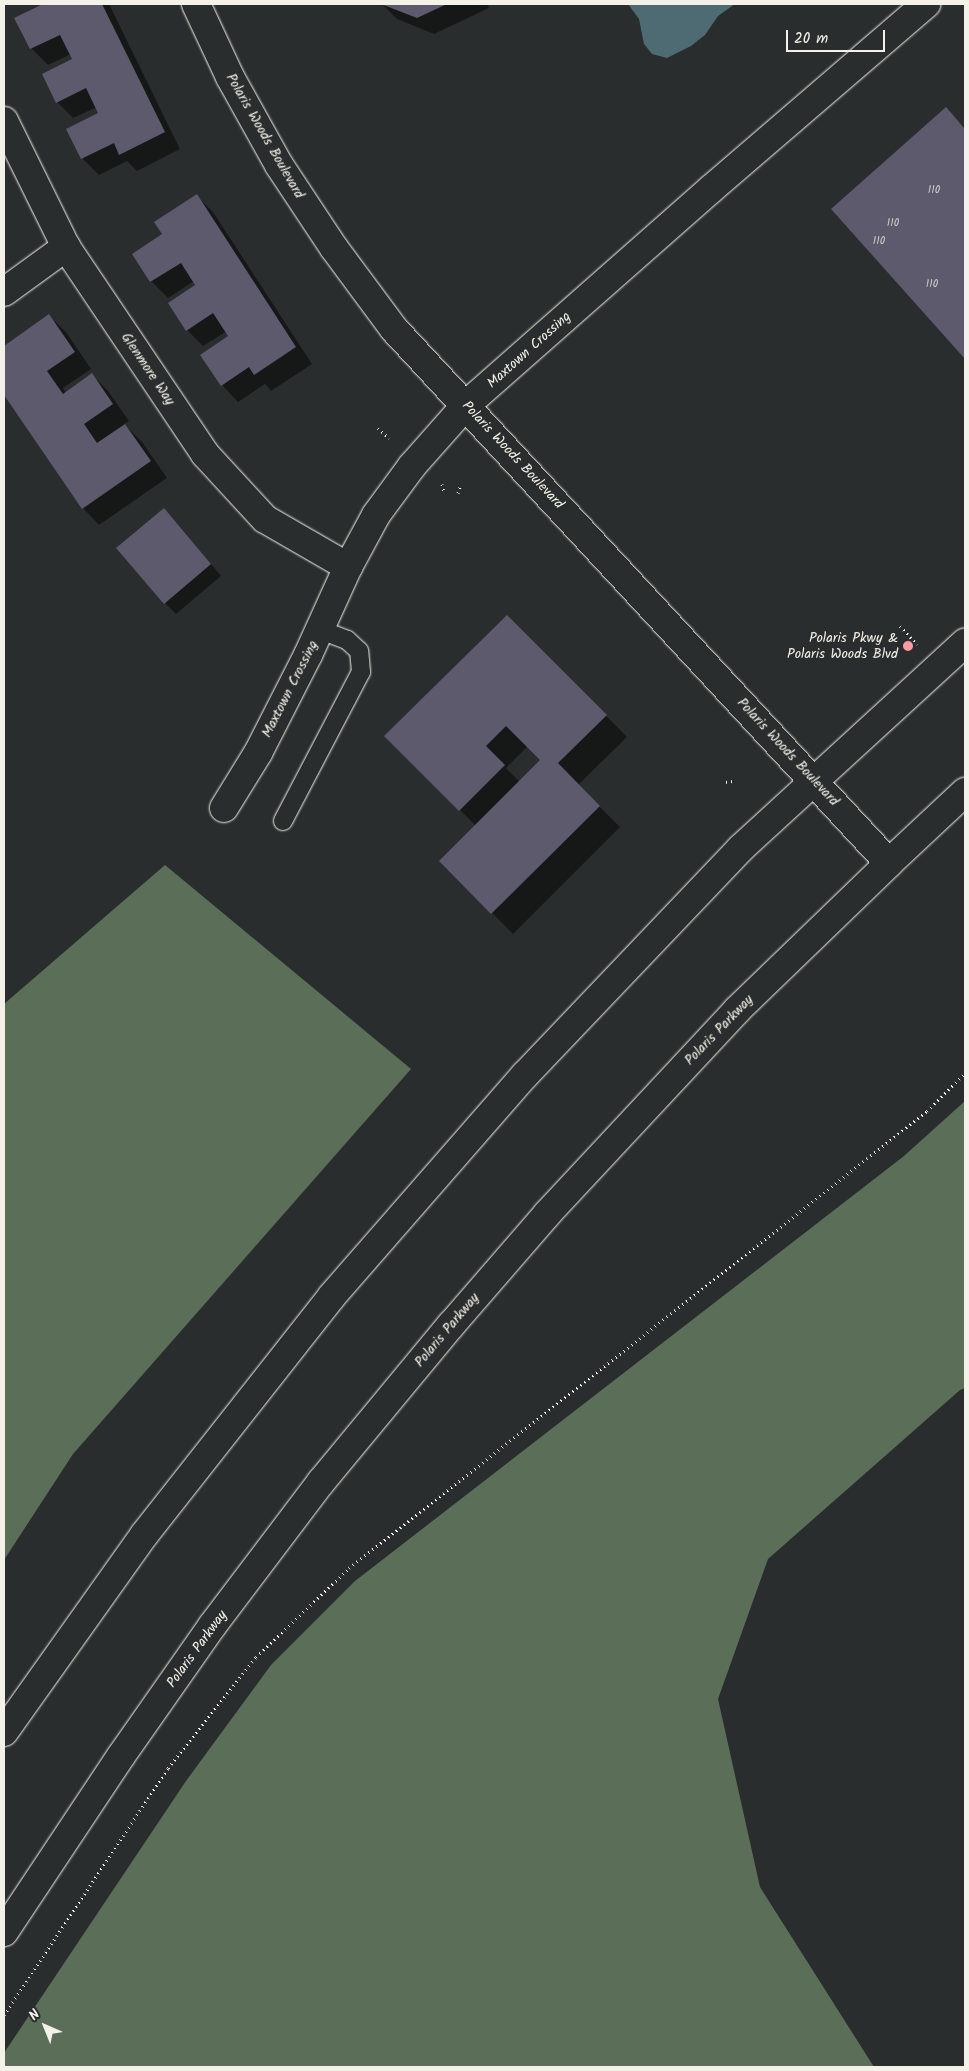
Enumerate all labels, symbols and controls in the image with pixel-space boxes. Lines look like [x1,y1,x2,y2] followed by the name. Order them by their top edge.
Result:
[789,20,888,52] scale bar
[794,27,828,51] text: 20 m
[222,71,308,201] street label: Polaris Woods Boulevard
[928,183,940,197] house number: 110
[887,216,899,230] house number: 110
[873,234,885,248] house number: 110
[926,277,938,291] house number: 110
[484,308,574,392] street label: Maxtown Crossing
[118,330,178,408] street label: Glenmore Way
[459,398,567,512] street label: Polaris Woods Boulevard
[787,630,898,662] place label: Polaris Pkwy & Polaris Woods Blvd
[258,638,322,740] street label: Maxtown Crossing
[902,640,914,652] marker: Polaris Pkwy & Polaris Woods Blvd
[734,695,842,809] street label: Polaris Woods Boulevard
[681,991,757,1069] street label: Polaris Parkway
[411,1290,483,1370] street label: Polaris Parkway
[163,1607,231,1691] street label: Polaris Parkway
[20,2001,70,2051] north arrow
[24,2004,45,2026] text: N

